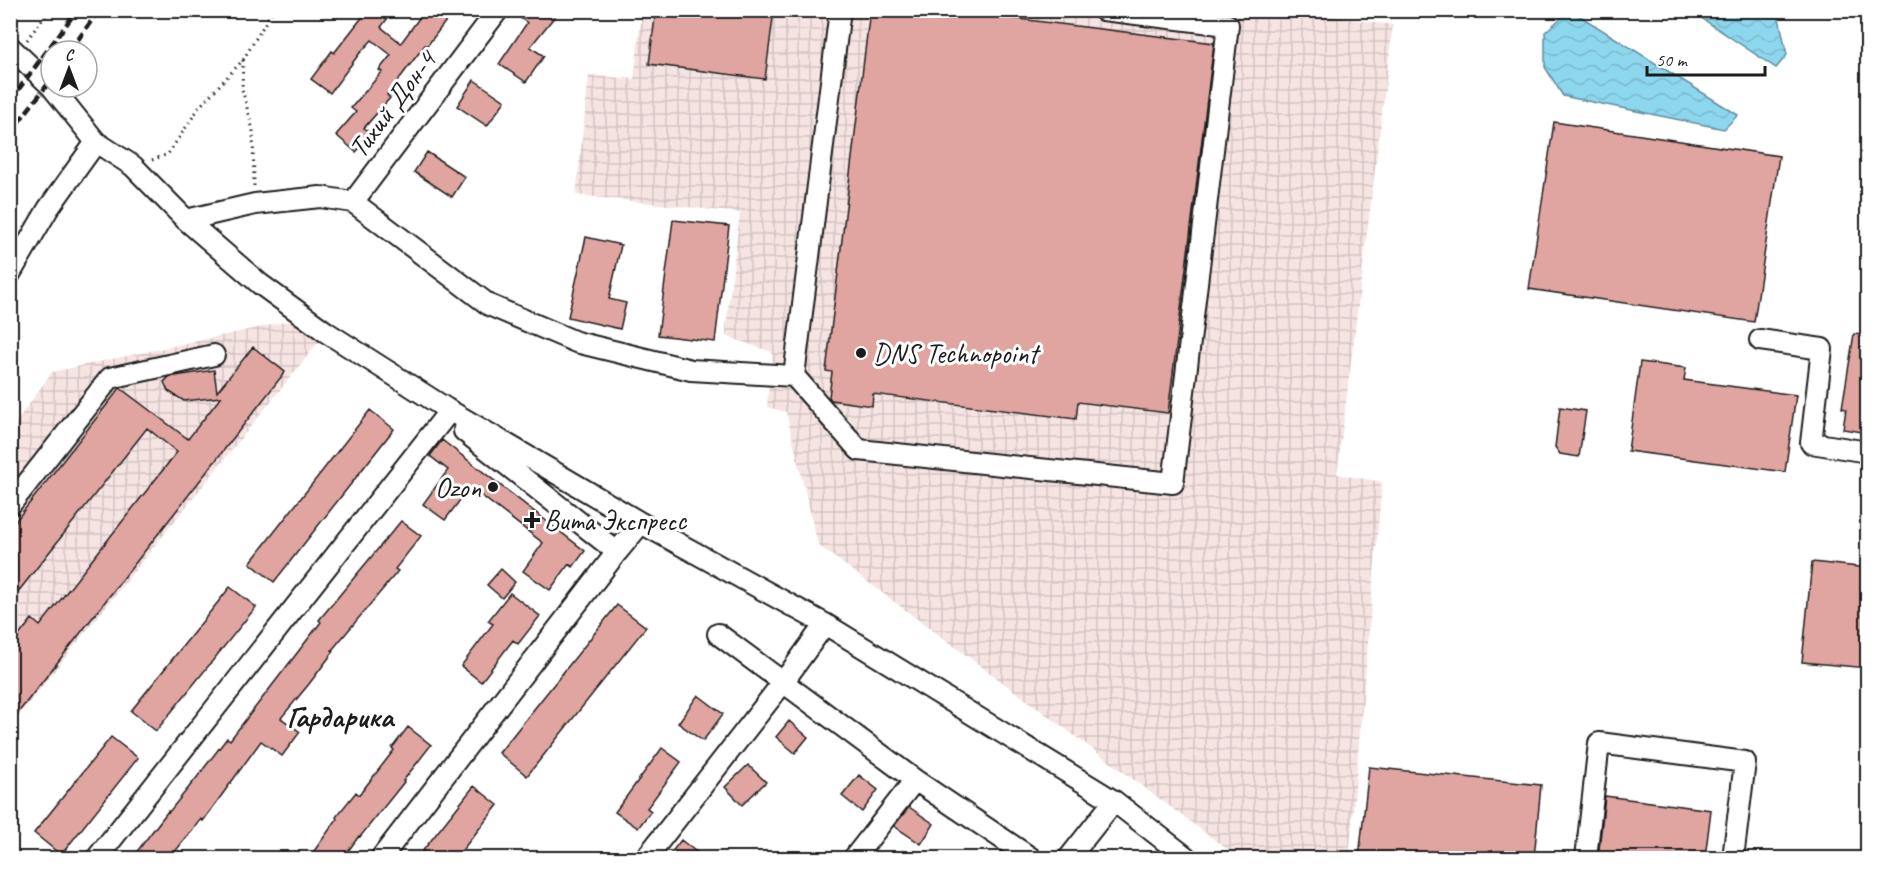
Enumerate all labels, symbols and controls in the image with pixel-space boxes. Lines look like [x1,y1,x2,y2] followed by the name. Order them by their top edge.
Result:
[39,39,99,99] north arrow
[1647,39,1766,77] scale bar
[341,42,445,164] street label: Тихий Дон-4
[65,45,75,65] text: С
[1656,49,1689,71] text: 50 m
[873,336,1041,371] place label: DNS Technopoint
[854,346,868,360] marker: DNS Technopoint
[435,470,481,505] place label: Ozon
[486,480,500,494] marker: Ozon
[544,503,688,538] place label: Вита Экспресс
[525,513,539,527] marker: Вита Экспресс
[287,698,396,736] district label: Гардарика

